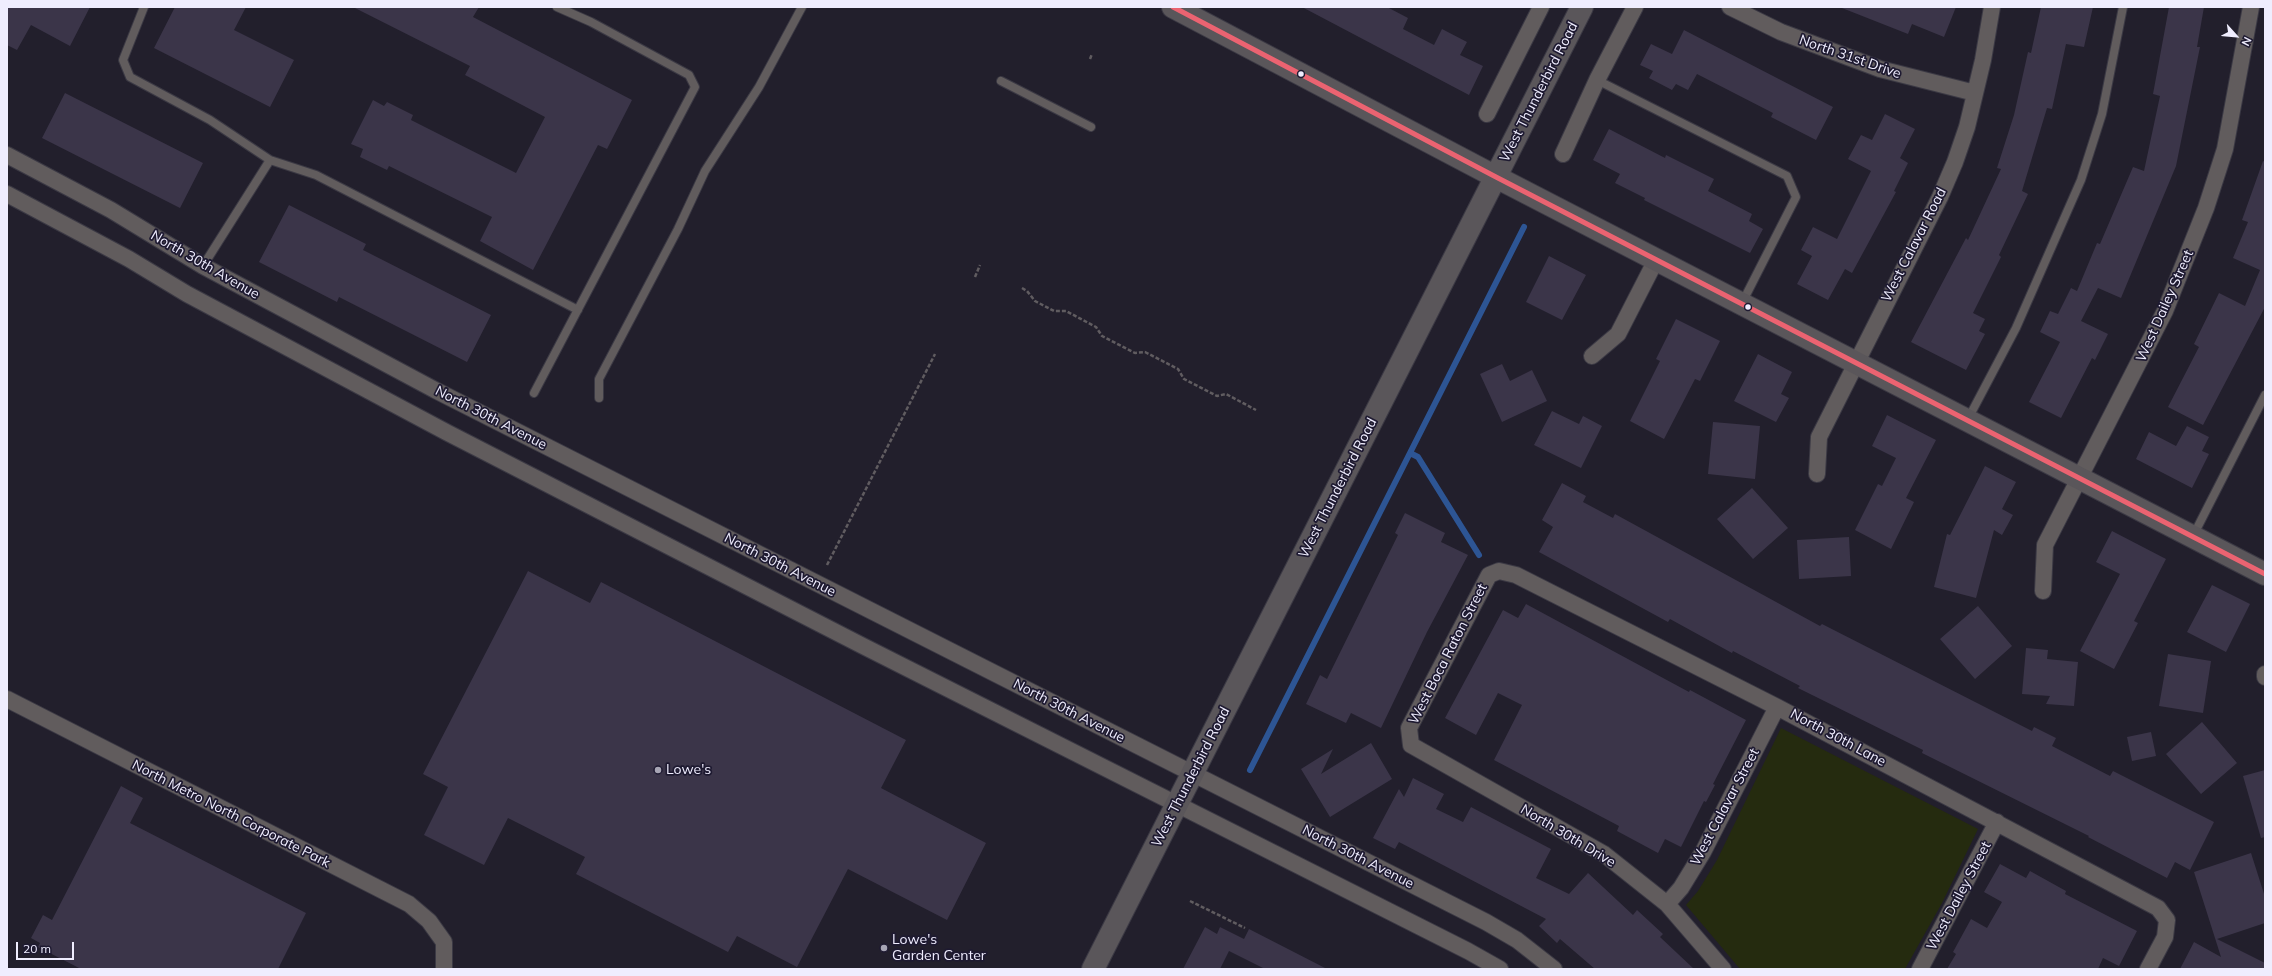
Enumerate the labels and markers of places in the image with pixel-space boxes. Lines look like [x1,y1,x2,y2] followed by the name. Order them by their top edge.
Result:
[1296,69,1306,79] unlabelled marker
[1743,302,1753,312] unlabelled marker
[666,762,711,778] place label: Lowe's
[653,765,663,775] marker: Lowe's
[892,932,986,964] place label: Lowe's Garden Center
[879,943,889,953] marker: Lowe's Garden Center

